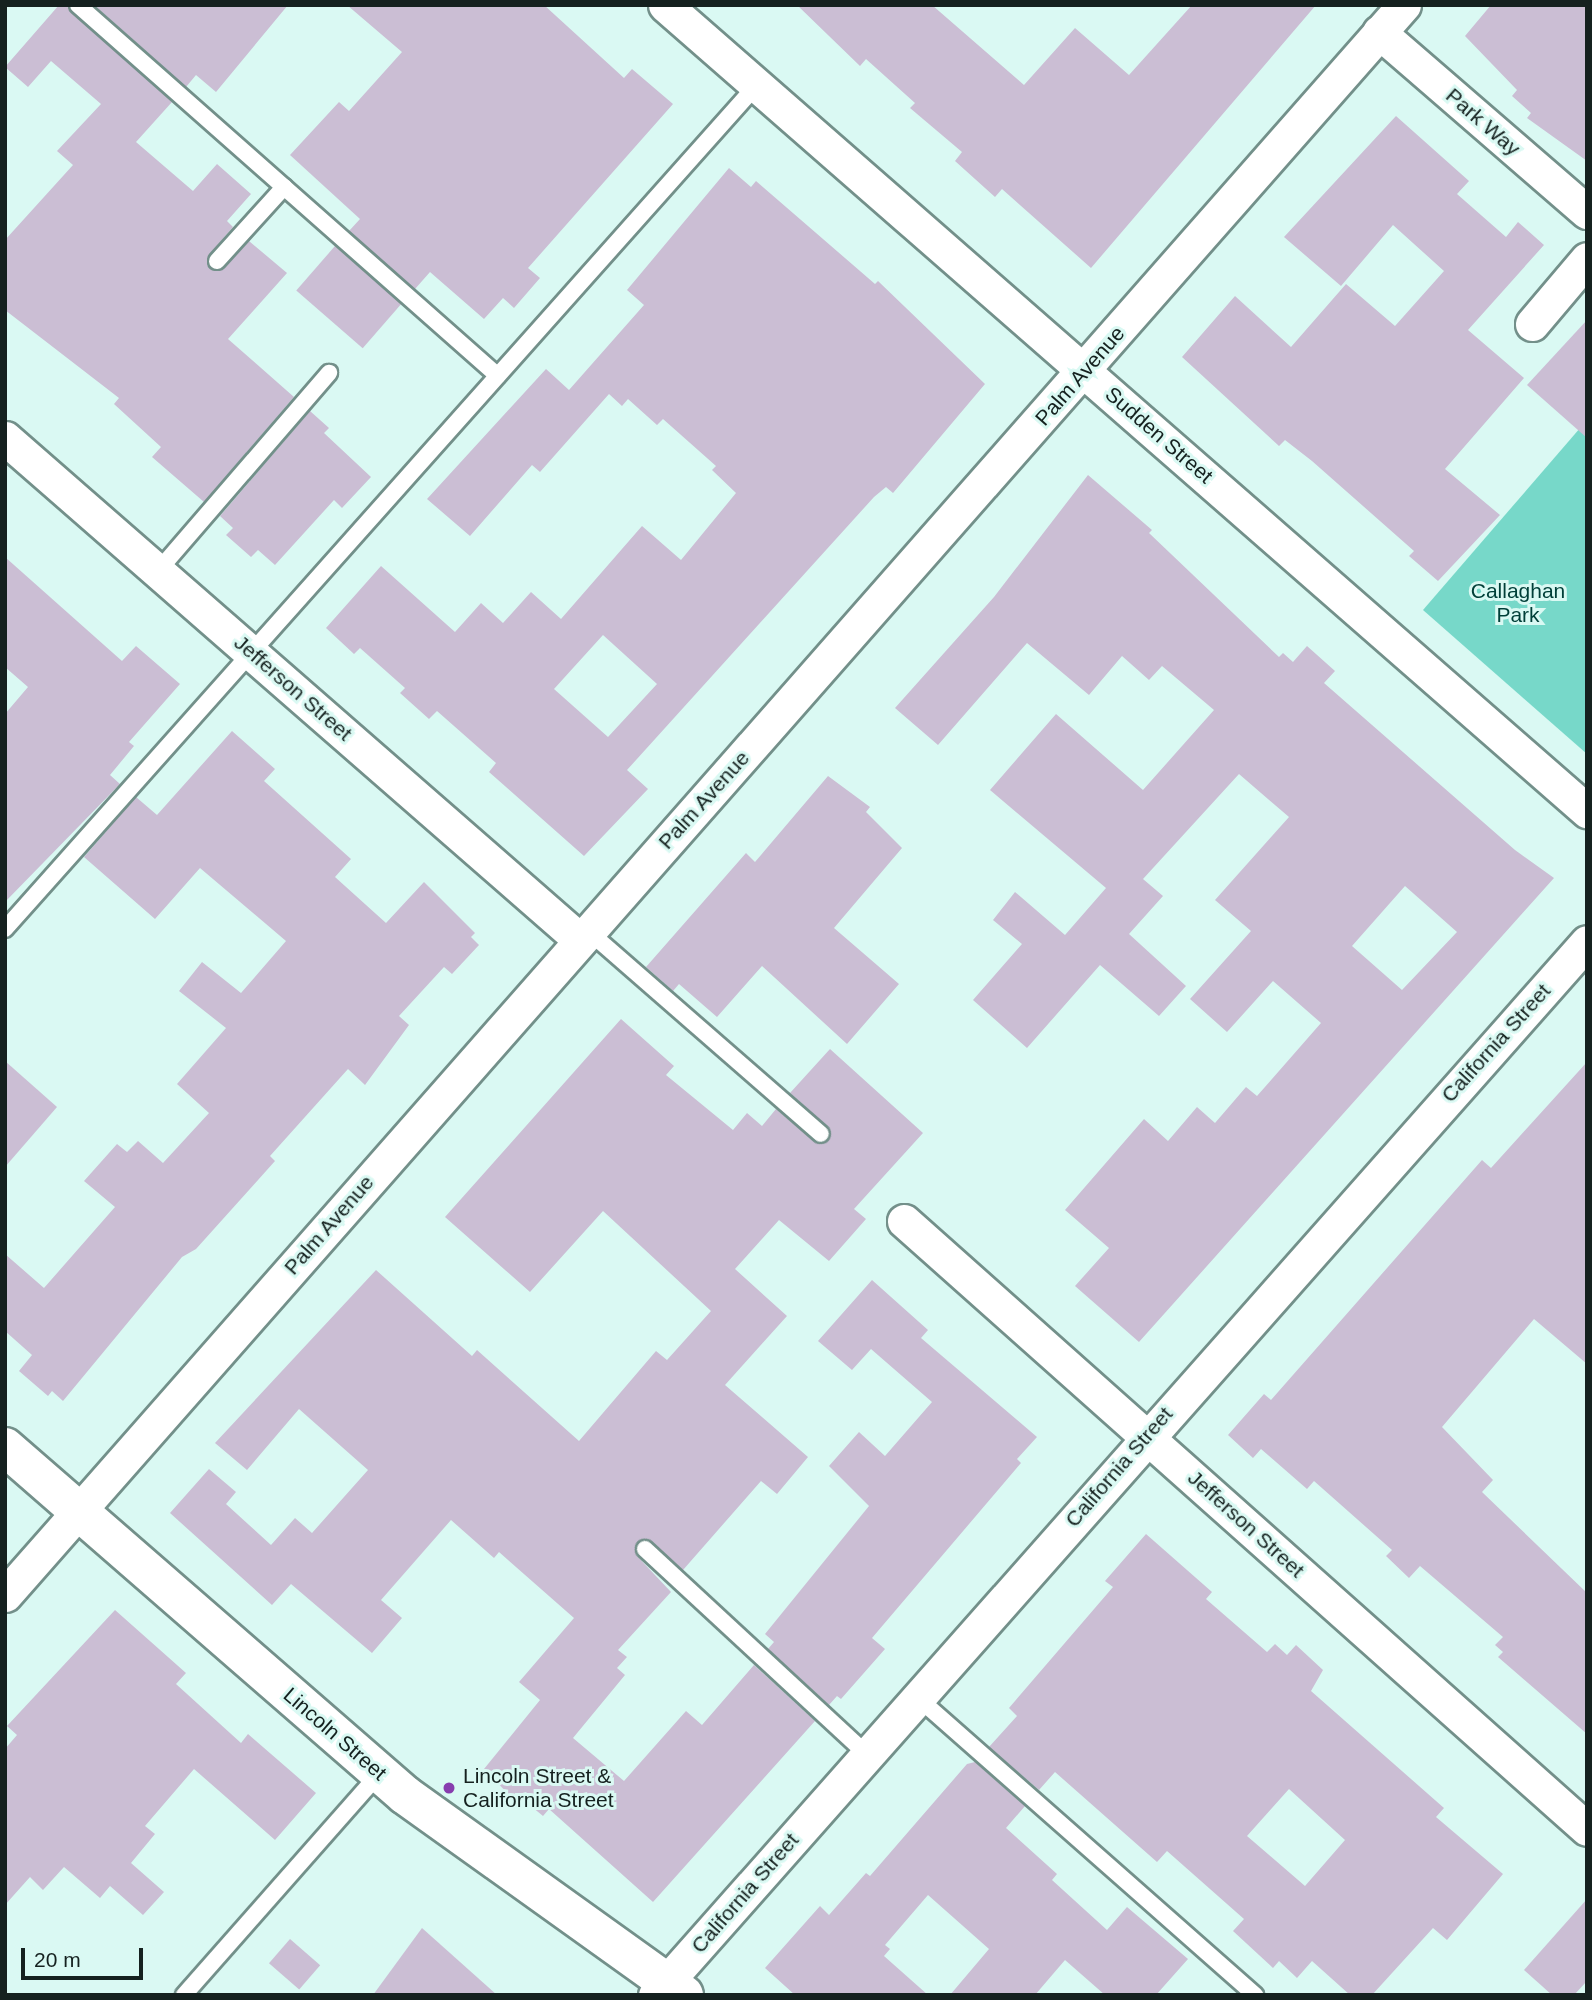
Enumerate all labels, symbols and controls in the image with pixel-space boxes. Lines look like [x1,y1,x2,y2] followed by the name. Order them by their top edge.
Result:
[1441,83,1525,161] street label: Park Way
[1030,321,1130,431] street label: Palm Avenue
[1100,381,1218,489] street label: Sudden Street
[1471,578,1565,628] park label: Callaghan Park
[229,630,357,746] street label: Jefferson Street
[653,745,755,855] street label: Palm Avenue
[1436,979,1556,1107] street label: California Street
[279,1170,379,1280] street label: Palm Avenue
[1060,1402,1178,1532] street label: California Street
[1183,1465,1309,1583] street label: Jefferson Street
[278,1682,392,1786] street label: Lincoln Street
[463,1763,614,1813] place label: Lincoln Street & California Street
[441,1780,457,1796] marker: Lincoln Street & California Street
[686,1828,804,1958] street label: California Street
[24,1934,147,1978] scale bar
[34,1948,81,1971] text: 20 m

